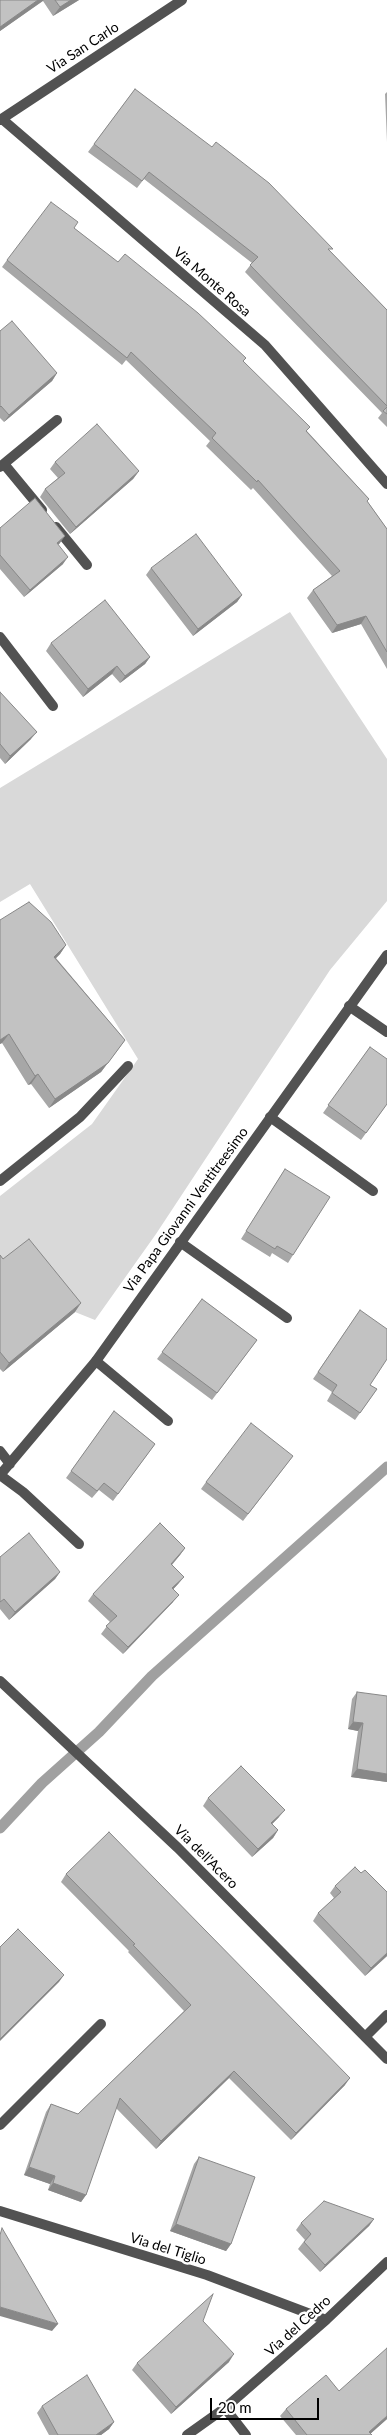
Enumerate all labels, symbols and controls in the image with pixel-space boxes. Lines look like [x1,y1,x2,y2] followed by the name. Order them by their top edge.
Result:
[44,19,122,77] street label: Via San Carlo
[170,244,254,320] street label: Via Monte Rosa
[120,1124,252,1296] street label: Via Papa Giovanni Ventitreesimo
[171,1822,241,1892] street label: Via dell'Acero
[128,2229,208,2269] street label: Via del Tiglio
[262,2292,334,2360] street label: Via del Cedro
[212,2388,321,2420] scale bar
[218,2398,252,2416] text: 20 m

